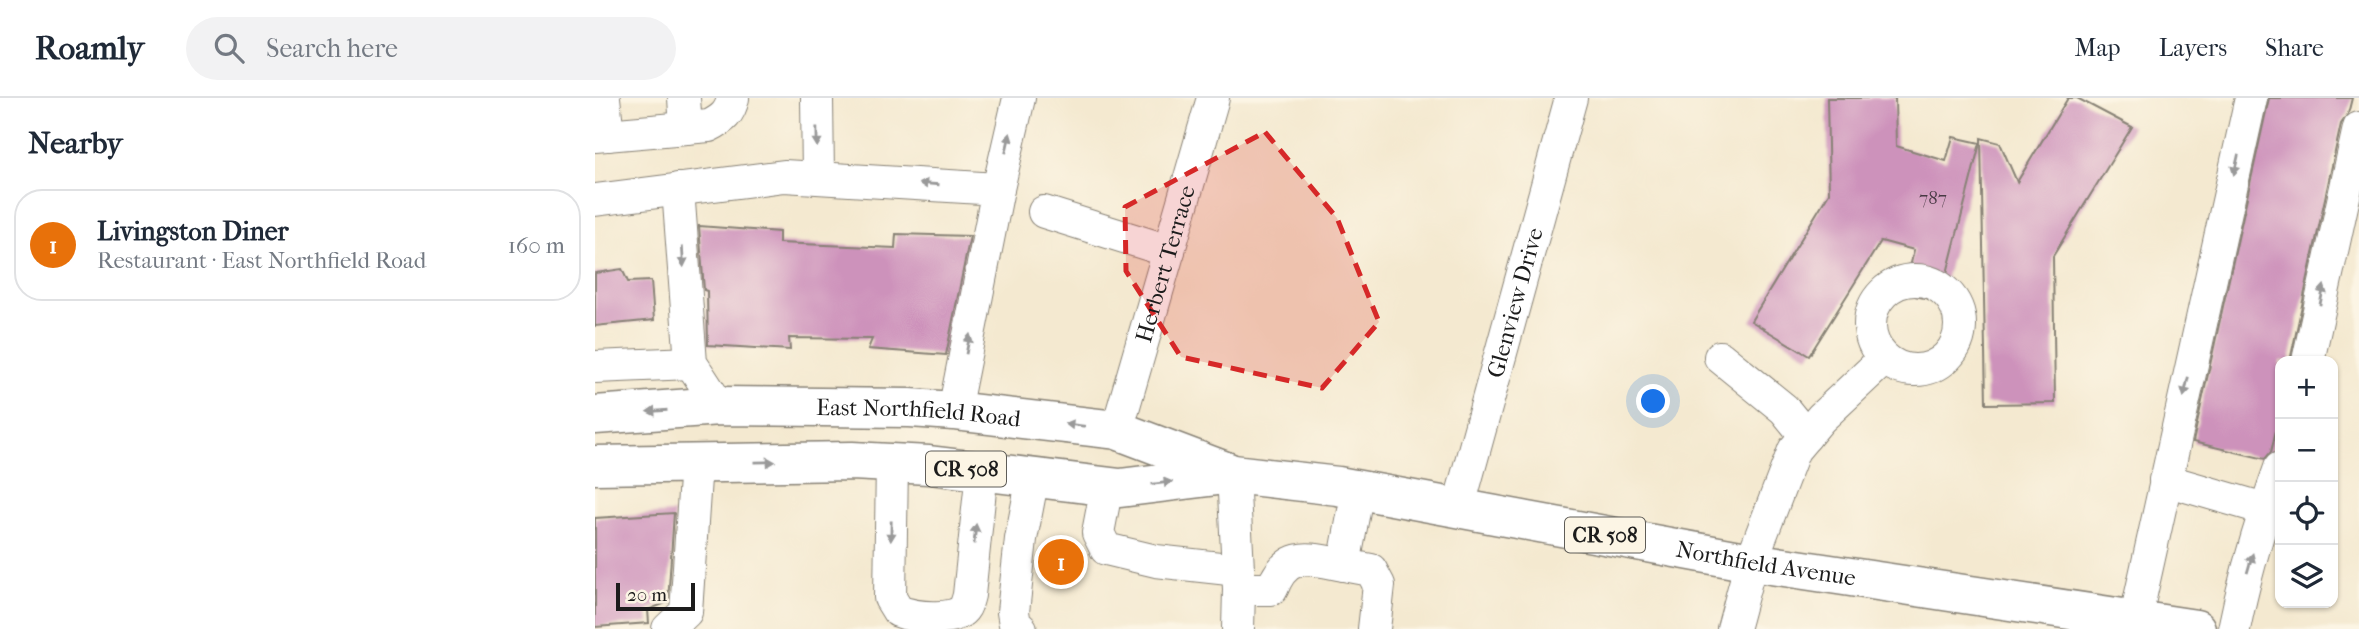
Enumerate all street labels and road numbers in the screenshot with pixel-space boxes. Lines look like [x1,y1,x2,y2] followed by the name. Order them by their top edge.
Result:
[1130,182,1201,346] street label: Herbert Terrace
[1481,225,1548,381] street label: Glenview Drive
[816,394,1023,432] street label: East Northfield Road
[926,452,1006,486] road number: CR 508
[1565,518,1645,552] road number: CR 508
[1674,535,1858,591] street label: Northfield Avenue

